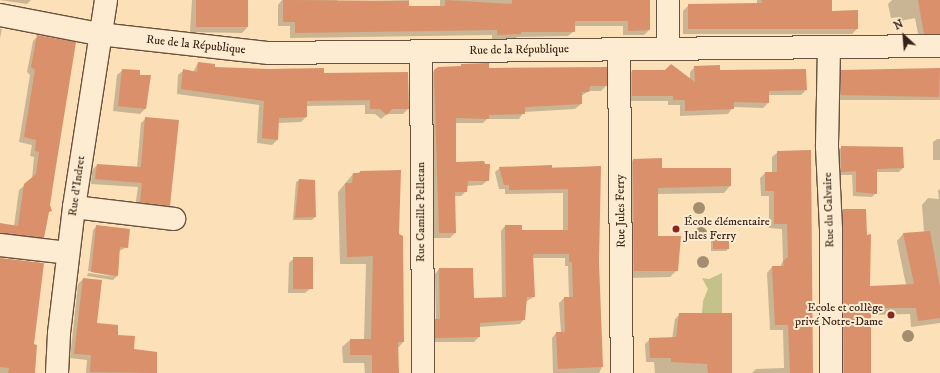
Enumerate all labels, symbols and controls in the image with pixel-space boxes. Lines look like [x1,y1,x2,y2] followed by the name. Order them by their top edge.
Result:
[884,16,924,56] north arrow
[892,17,906,33] text: N
[146,33,246,57] street label: Rue de la République
[469,42,569,58] street label: Rue de la République
[66,155,88,217] street label: Rue d'Indret
[414,162,428,262] street label: Rue Camille Pelletan
[820,172,838,248] street label: Rue du Calvaire
[613,174,629,248] street label: Rue Jules Ferry
[684,215,770,243] place label: École élémentaire Jules Ferry
[671,224,681,234] marker: École élémentaire Jules Ferry
[795,301,883,329] place label: Ecole et collège privé Notre-Dame
[886,310,896,320] marker: Ecole et collège privé Notre-Dame

